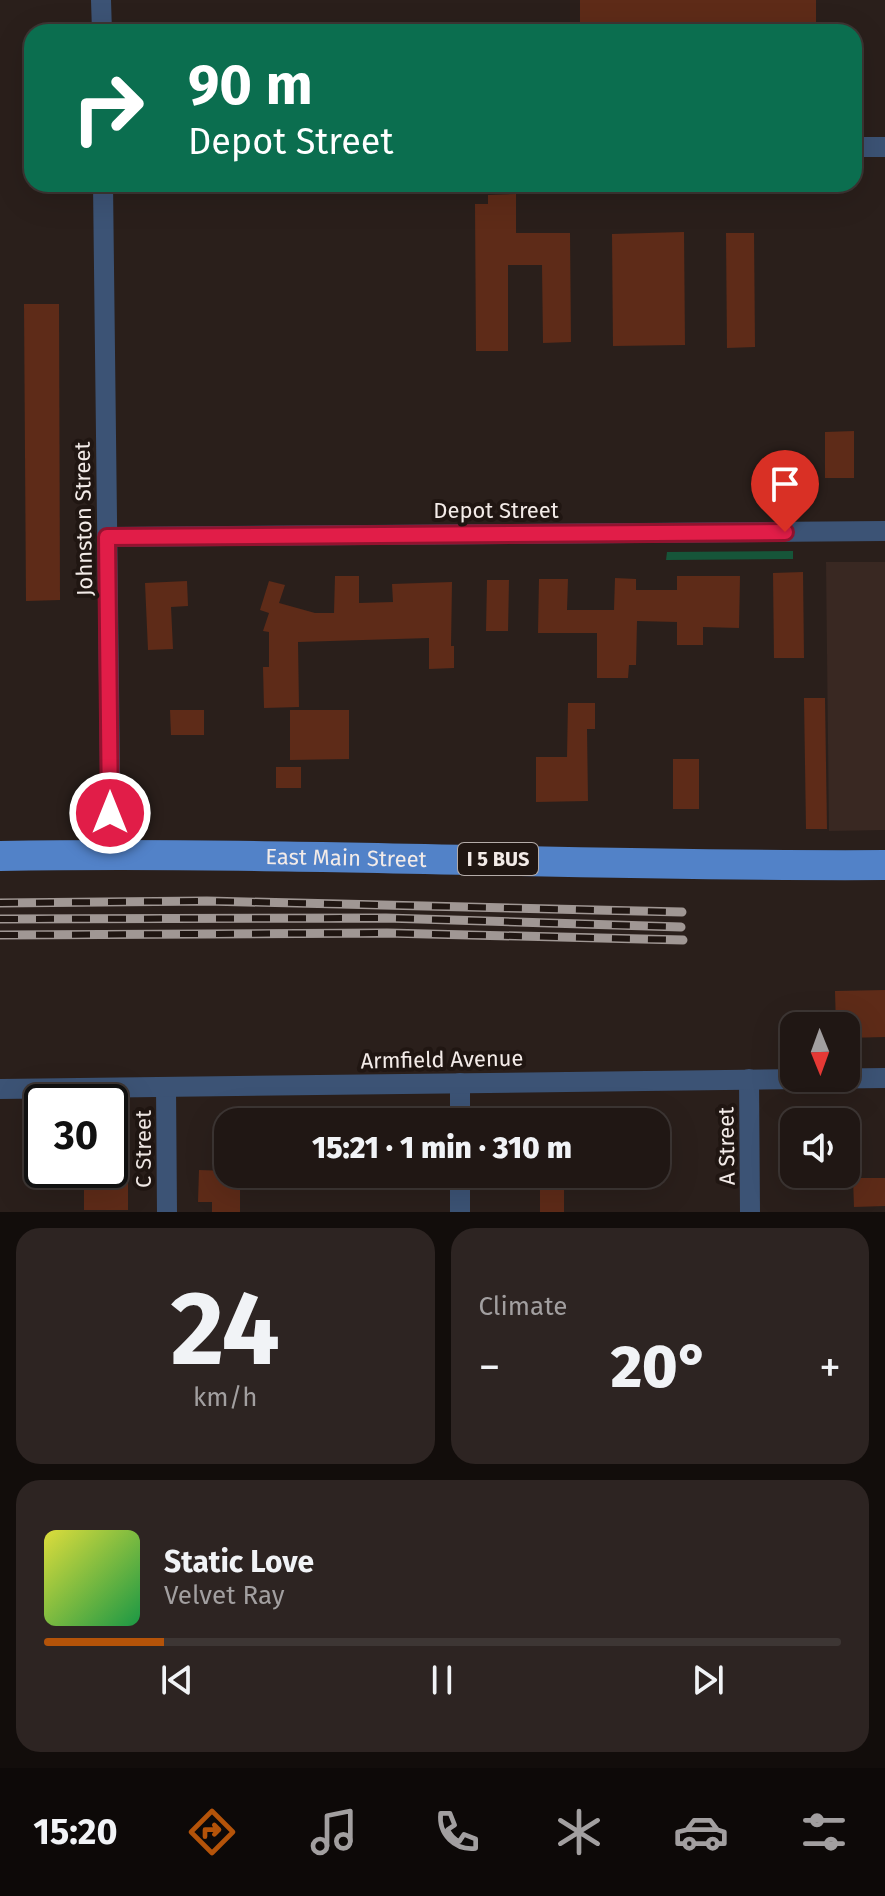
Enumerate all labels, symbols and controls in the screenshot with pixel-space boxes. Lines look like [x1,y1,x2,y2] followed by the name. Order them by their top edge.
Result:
[188,52,313,119] text: 90 m
[56,56,160,160] icon: right
[188,120,393,164] text: Depot Street
[69,441,98,596] street label: Johnston Street
[751,450,819,532] pin
[763,462,807,506] icon: arrive
[433,497,559,524] street label: Depot Street
[68,771,152,855] position arrow
[265,843,427,873] street label: East Main Street
[458,843,538,875] road number: I 5 BUS
[780,1012,860,1092] north arrow
[780,1012,860,1188] map controls
[360,1045,524,1074] street label: Armfield Avenue
[24,1084,128,1188] speed limit sign: 30
[712,1107,741,1185] street label: A Street
[780,1108,860,1188] button: sound
[130,1110,157,1188] street label: C Street
[312,1130,572,1166] text: 15:21 · 1 min · 310 m
[170,1267,280,1392] text: 24
[479,1291,567,1322] text: Climate
[611,1331,709,1403] text: 20°
[479,1341,501,1394] text: −
[819,1341,841,1394] text: +
[193,1382,257,1413] text: km/h
[164,1544,314,1580] text: Static Love
[164,1580,284,1611] text: Velvet Ray
[155,1658,199,1702] icon: previous
[420,1658,464,1702] icon: pause
[686,1658,730,1702] icon: next
[184,1804,240,1860] icon: directions
[306,1804,362,1860] icon: music
[429,1804,485,1860] icon: phone
[551,1804,607,1860] icon: climate
[673,1804,729,1860] icon: car
[796,1804,852,1860] icon: filters
[33,1810,118,1854] text: 15:20

